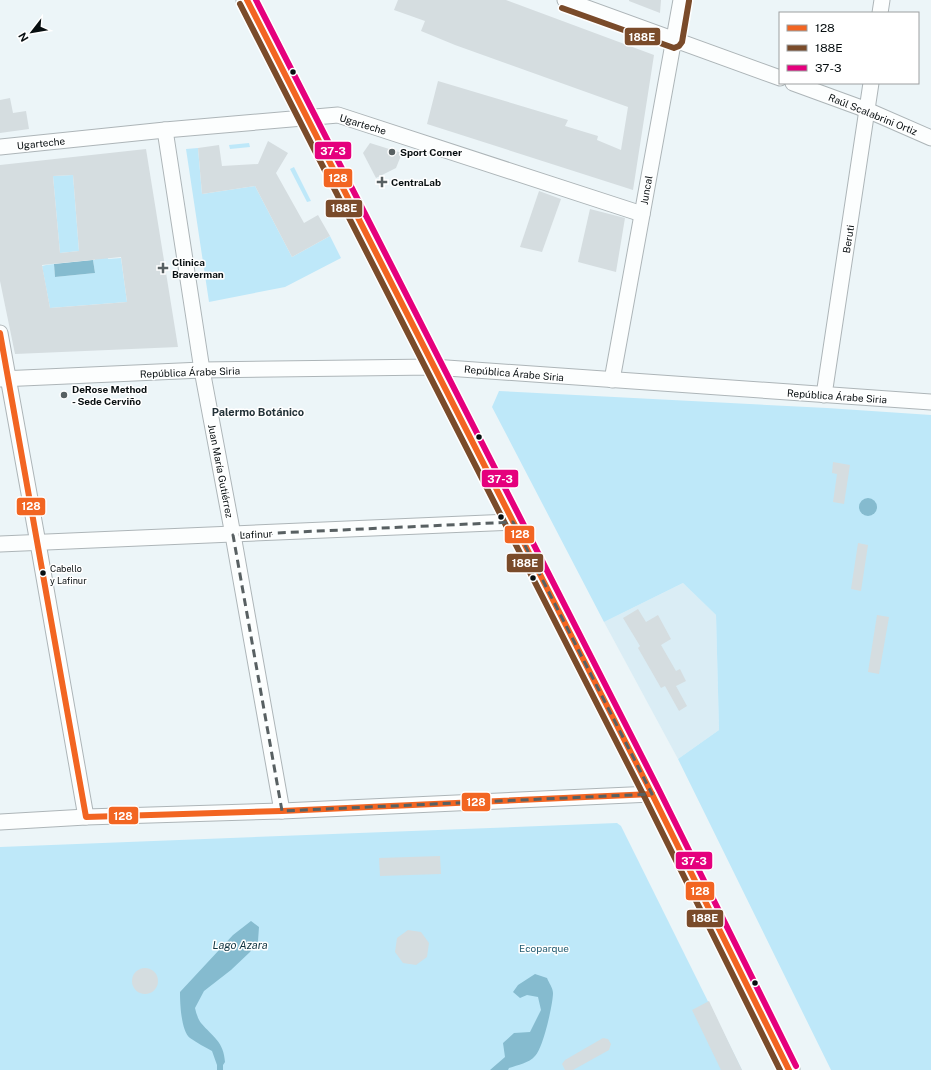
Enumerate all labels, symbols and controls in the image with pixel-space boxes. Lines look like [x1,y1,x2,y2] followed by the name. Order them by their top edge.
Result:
[12,12,52,52] north arrow
[779,12,919,84] legend
[815,21,835,35] text: 128
[624,27,661,46] line badge: 188E
[16,30,31,44] text: N
[629,31,655,43] text: 188E
[815,41,843,55] text: 188E
[815,61,842,75] text: 37-3
[288,67,298,77] unlabelled marker
[827,91,919,137] street label: Raúl Scalabrini Ortiz
[338,111,388,137] street label: Ugarteche
[16,134,66,151] street label: Ugarteche
[314,141,352,160] line badge: 37-3
[320,145,346,157] text: 37-3
[400,146,462,158] place label: Sport Corner
[387,147,397,157] marker: Sport Corner
[323,168,353,188] line badge: 128
[328,172,348,184] text: 128
[638,174,654,206] street label: Juncal
[376,176,388,188] marker: CentraLab
[391,176,441,188] place label: CentraLab
[325,199,363,218] line badge: 188E
[331,202,357,214] text: 188E
[840,224,856,254] street label: Beruti
[172,256,224,280] place label: Clinica Braverman
[157,262,169,274] marker: Clinica Braverman
[463,363,565,383] street label: República Árabe Siria
[140,364,240,380] street label: República Árabe Siria
[72,383,147,407] place label: DeRose Method - Sede Cerviño
[787,387,887,405] street label: República Árabe Siria
[59,390,69,400] marker: DeRose Method - Sede Cerviño
[212,406,304,418] district label: Palermo Botánico
[206,423,236,519] street label: Juan María Gutiérrez
[474,432,484,442] unlabelled marker
[481,469,519,488] line badge: 37-3
[487,473,513,485] text: 37-3
[16,497,46,516] line badge: 128
[21,500,41,512] text: 128
[496,512,506,522] unlabelled marker
[504,525,535,544] line badge: 128
[239,527,273,541] street label: Lafinur
[510,528,530,540] text: 128
[506,553,544,573] line badge: 188E
[512,557,538,569] text: 188E
[50,563,87,586] place label: Cabello y Lafinur
[38,568,48,578] marker: Cabello y Lafinur
[528,573,538,583] unlabelled marker
[461,792,491,812] line badge: 128
[466,796,486,808] text: 128
[108,806,139,825] line badge: 128
[113,810,133,822] text: 128
[675,851,713,870] line badge: 37-3
[681,855,707,867] text: 37-3
[685,881,715,901] line badge: 128
[690,885,710,897] text: 128
[686,909,724,928] line badge: 188E
[692,912,718,924] text: 188E
[212,939,268,951] water label: Lago Azara
[519,942,569,954] park label: Ecoparque
[750,978,760,988] unlabelled marker

